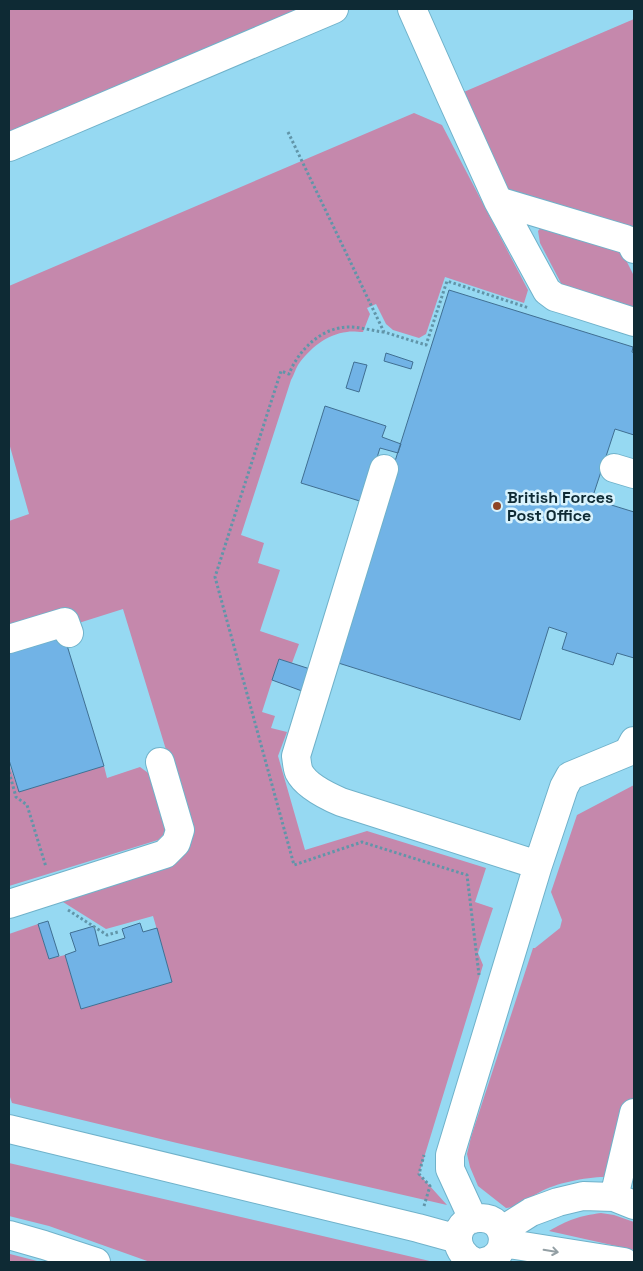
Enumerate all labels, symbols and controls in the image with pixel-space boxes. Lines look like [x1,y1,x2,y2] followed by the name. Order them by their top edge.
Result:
[507,487,613,526] place label: British Forces Post Office
[491,500,503,512] marker: British Forces Post Office
[543,1246,559,1256] one-way arrow

